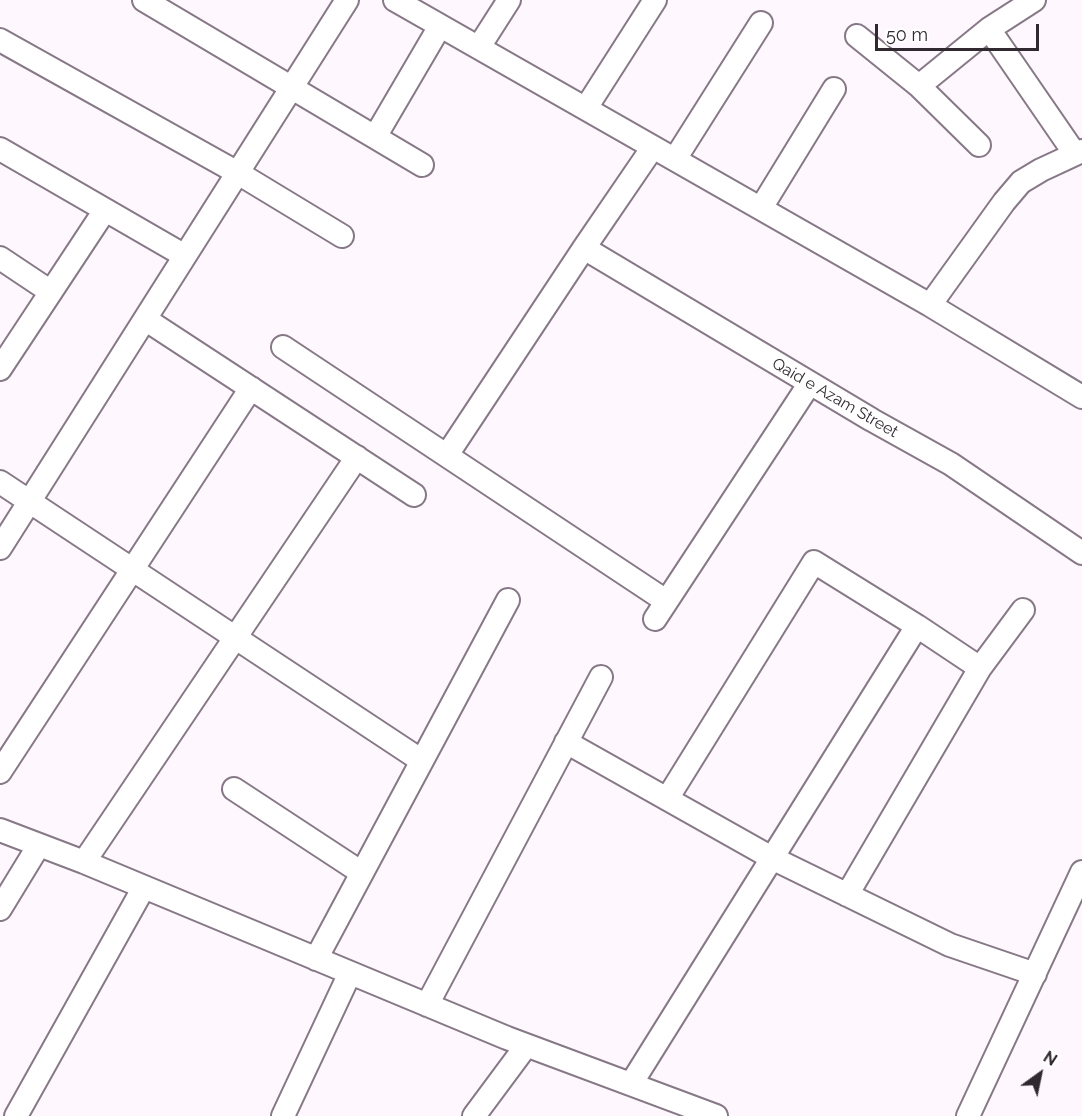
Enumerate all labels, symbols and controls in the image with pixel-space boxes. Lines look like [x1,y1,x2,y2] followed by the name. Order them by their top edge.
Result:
[878,12,1042,50] scale bar
[886,24,928,45] text: 50 m
[769,354,901,442] street label: Qaid e Azam Street
[1010,1044,1070,1104] north arrow
[1040,1047,1060,1070] text: N

